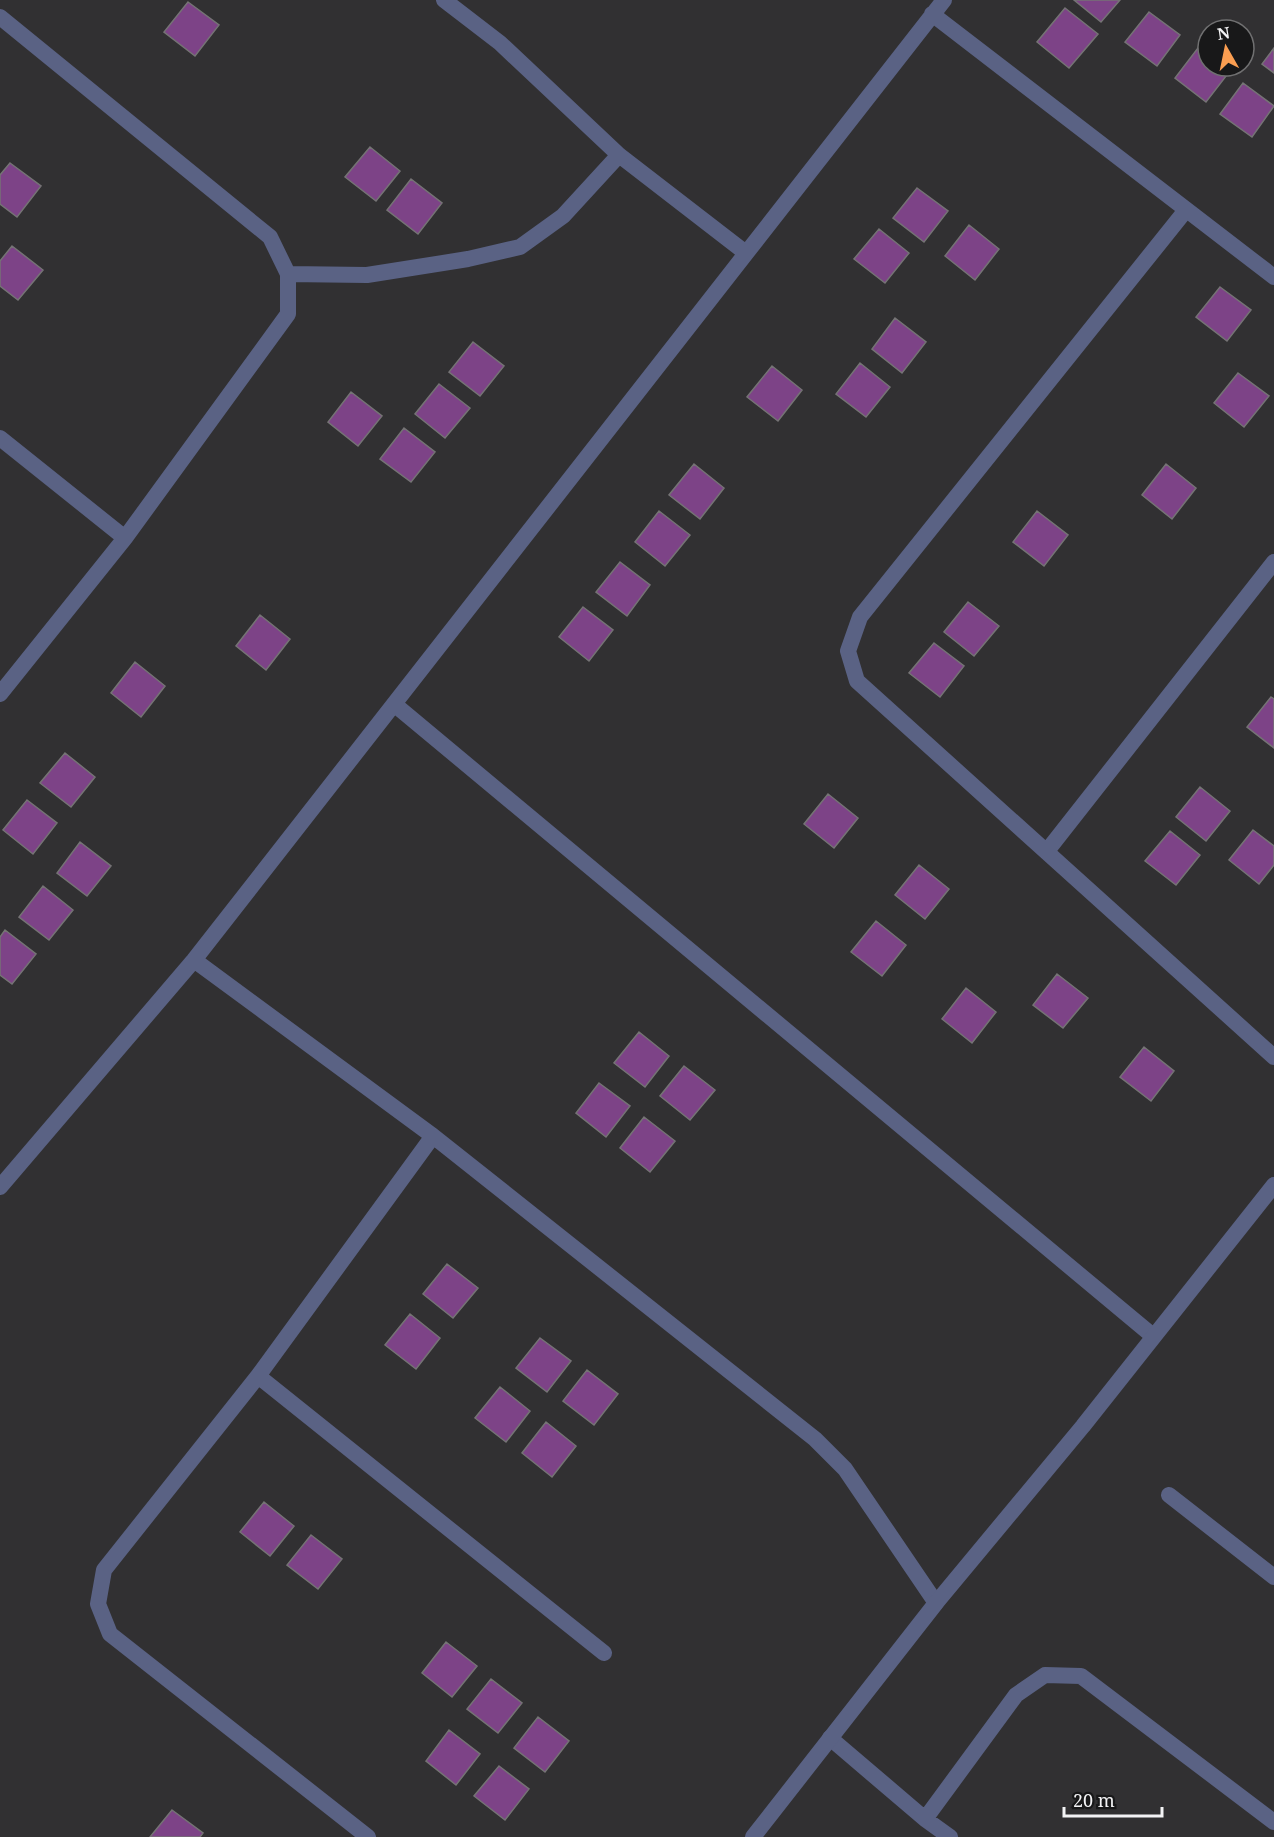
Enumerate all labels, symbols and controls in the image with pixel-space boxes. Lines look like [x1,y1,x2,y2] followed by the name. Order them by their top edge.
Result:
[1196,18,1256,78] north arrow
[1216,21,1232,45] text: N
[1064,1780,1162,1818] scale bar
[1073,1788,1115,1812] text: 20 m

